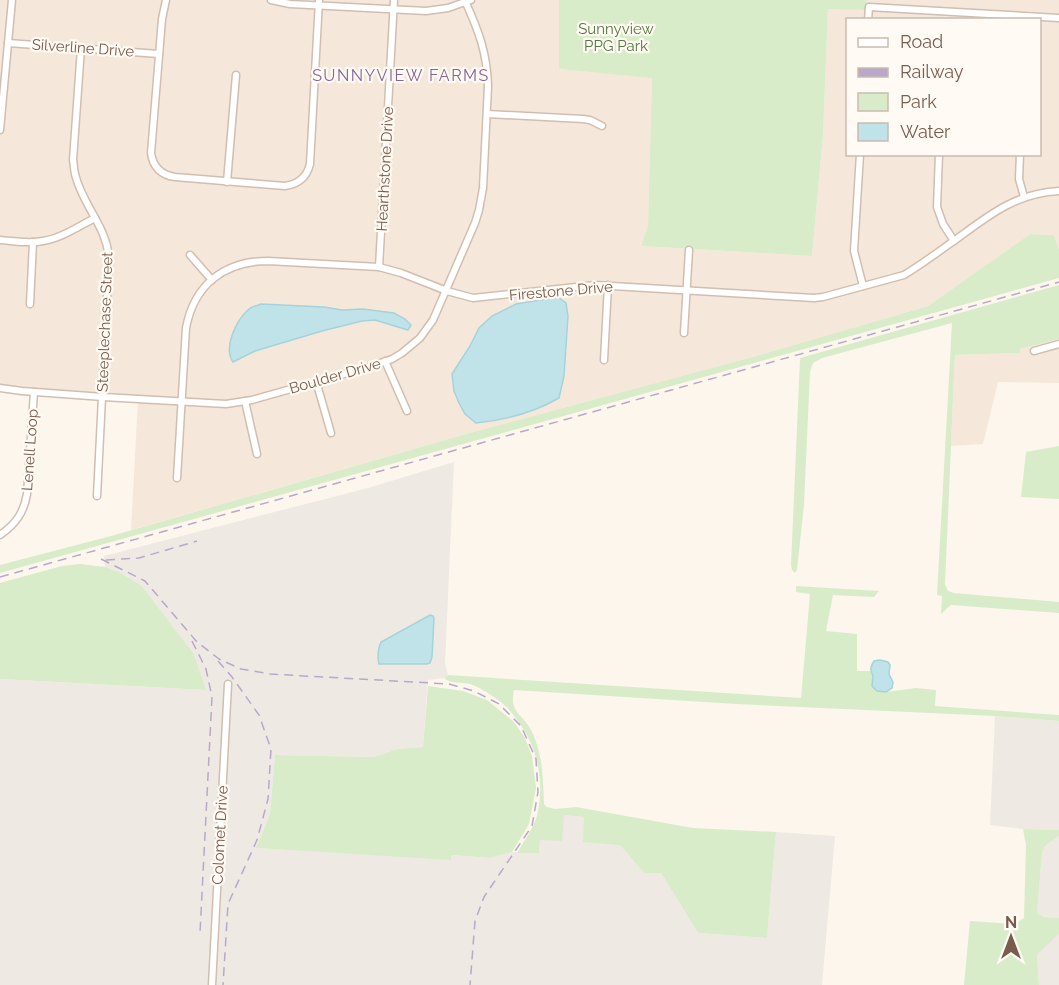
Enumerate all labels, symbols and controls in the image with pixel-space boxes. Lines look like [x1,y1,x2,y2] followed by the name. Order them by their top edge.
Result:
[846,18,1041,156] legend
[578,20,654,55] park label: Sunnyview PPG Park
[900,31,943,52] text: Road
[31,35,135,61] street label: Silverline Drive
[900,61,964,82] text: Railway
[312,66,490,85] district label: SUNNYVIEW FARMS
[900,91,937,112] text: Park
[373,106,397,232] street label: Hearthstone Drive
[900,121,951,142] text: Water
[94,252,116,392] street label: Steeplechase Street
[508,277,614,305] street label: Firestone Drive
[287,354,383,398] street label: Boulder Drive
[18,408,42,492] street label: Lenell Loop
[208,785,232,885] street label: Colomet Drive
[981,907,1041,967] north arrow
[1005,913,1017,932] text: N

